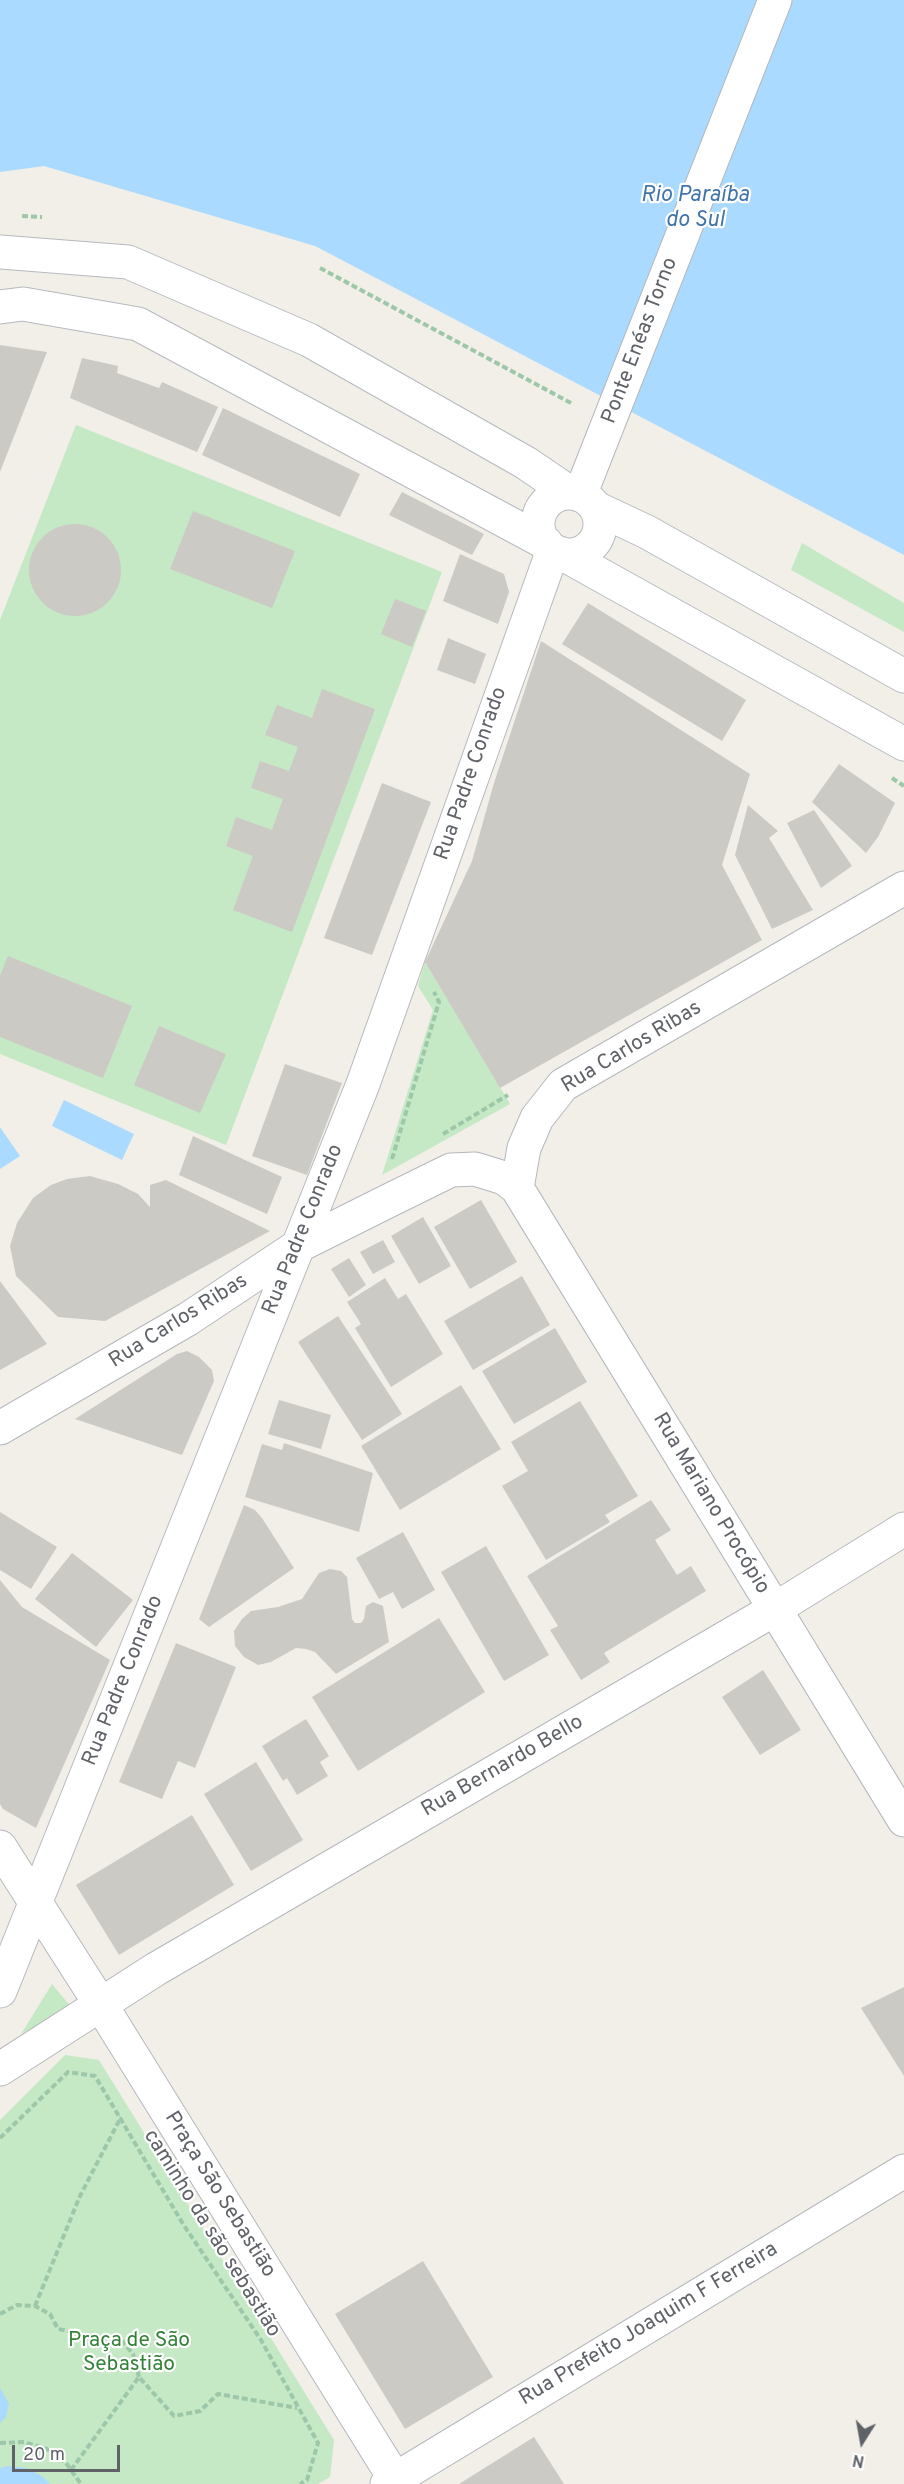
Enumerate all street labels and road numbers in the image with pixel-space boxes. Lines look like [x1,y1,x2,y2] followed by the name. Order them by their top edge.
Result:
[598,254,684,428] street label: Ponte Enéas Torno
[431,684,513,864] street label: Rua Padre Conrado
[558,996,706,1100] street label: Rua Carlos Ribas
[258,1141,350,1319] street label: Rua Padre Conrado
[105,1269,253,1375] street label: Rua Carlos Ribas
[646,1409,774,1599] street label: Rua Mariano Procópio
[78,1592,170,1770] street label: Rua Padre Conrado
[418,1710,588,1824] street label: Rua Bernardo Bello
[158,2107,280,2283] street label: Praça São Sebastião
[137,2126,285,2342] street label: caminho da são sebastião
[515,2238,783,2412] street label: Rua Prefeito Joaquim F Ferreira

